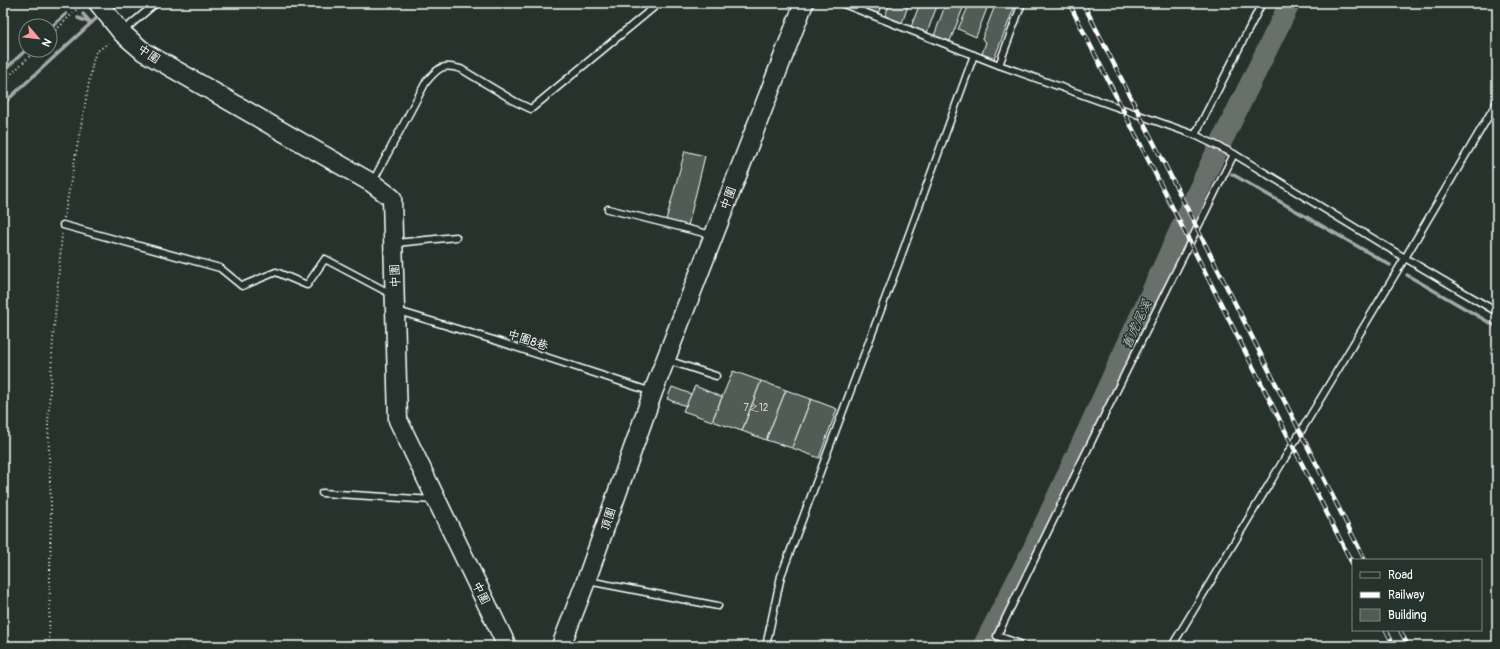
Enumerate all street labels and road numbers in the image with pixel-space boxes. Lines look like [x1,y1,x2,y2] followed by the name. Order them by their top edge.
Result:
[135,41,163,67] street label: 中圍
[717,184,740,212] street label: 中圍
[388,264,403,288] street label: 中圍
[506,327,550,354] street label: 中圍8巷
[597,505,619,533] street label: 頂圍
[469,579,493,607] street label: 中圍

